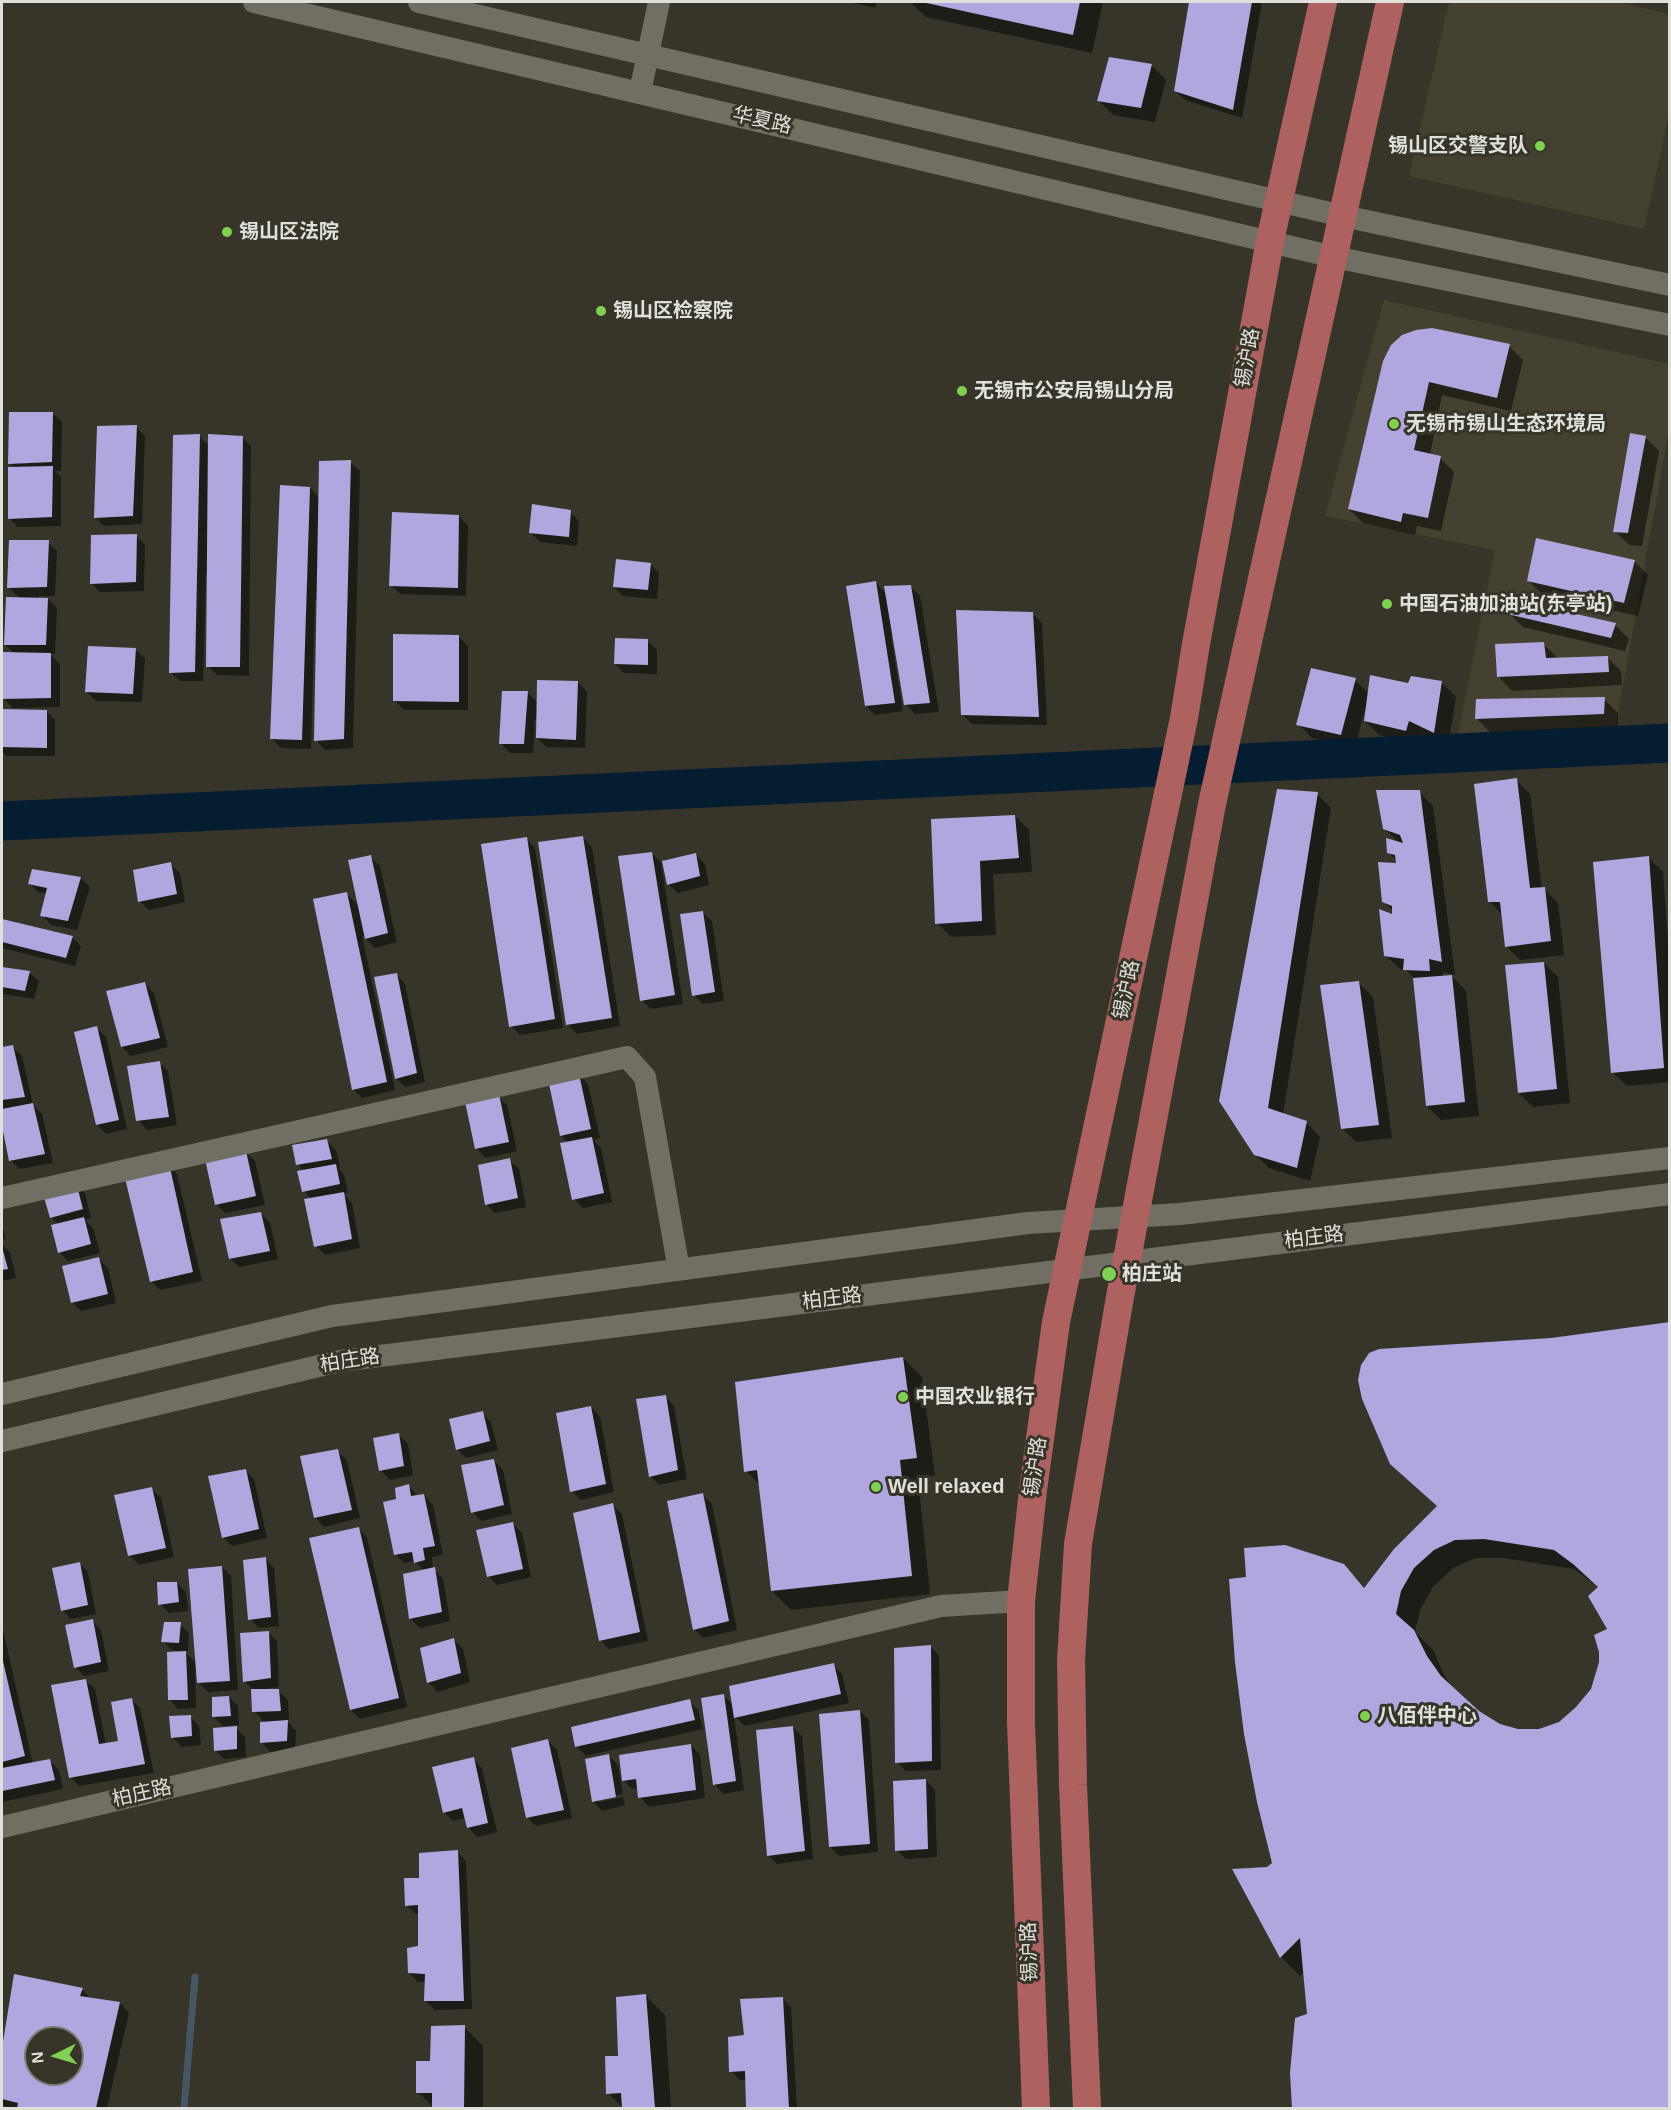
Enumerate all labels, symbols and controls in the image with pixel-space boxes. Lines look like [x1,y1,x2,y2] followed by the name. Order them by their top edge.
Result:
[730,103,794,139] street label: 华夏路
[1388,134,1528,158] place label: 锡山区交警支队
[1533,139,1547,153] marker: 锡山区交警支队
[239,220,339,244] place label: 锡山区法院
[220,225,234,239] marker: 锡山区法院
[613,299,733,323] place label: 锡山区检察院
[594,304,608,318] marker: 锡山区检察院
[1231,326,1265,390] street label: 锡沪路
[974,379,1174,403] place label: 无锡市公安局锡山分局
[955,384,969,398] marker: 无锡市公安局锡山分局
[1406,412,1606,436] place label: 无锡市锡山生态环境局
[1387,417,1401,431] marker: 无锡市锡山生态环境局
[1399,592,1612,616] place label: 中国石油加油站(东亭站)
[1380,597,1394,611] marker: 中国石油加油站(东亭站)
[1109,958,1145,1022] street label: 锡沪路
[1283,1222,1345,1254] street label: 柏庄路
[1122,1262,1182,1286] place label: 柏庄站
[1100,1265,1118,1283] marker: 柏庄站
[801,1283,863,1315] street label: 柏庄路
[318,1344,382,1378] street label: 柏庄路
[915,1385,1035,1409] place label: 中国农业银行
[896,1390,910,1404] marker: 中国农业银行
[1020,1436,1052,1498] street label: 锡沪路
[888,1475,1004,1499] place label: Well relaxed
[869,1480,883,1494] marker: Well relaxed
[1377,1704,1477,1728] place label: 八佰伴中心
[1358,1709,1372,1723] marker: 八佰伴中心
[110,1776,174,1812] street label: 柏庄路
[1017,1922,1043,1982] street label: 锡沪路
[24,2026,84,2086] north arrow
[29,2051,47,2064] text: N

